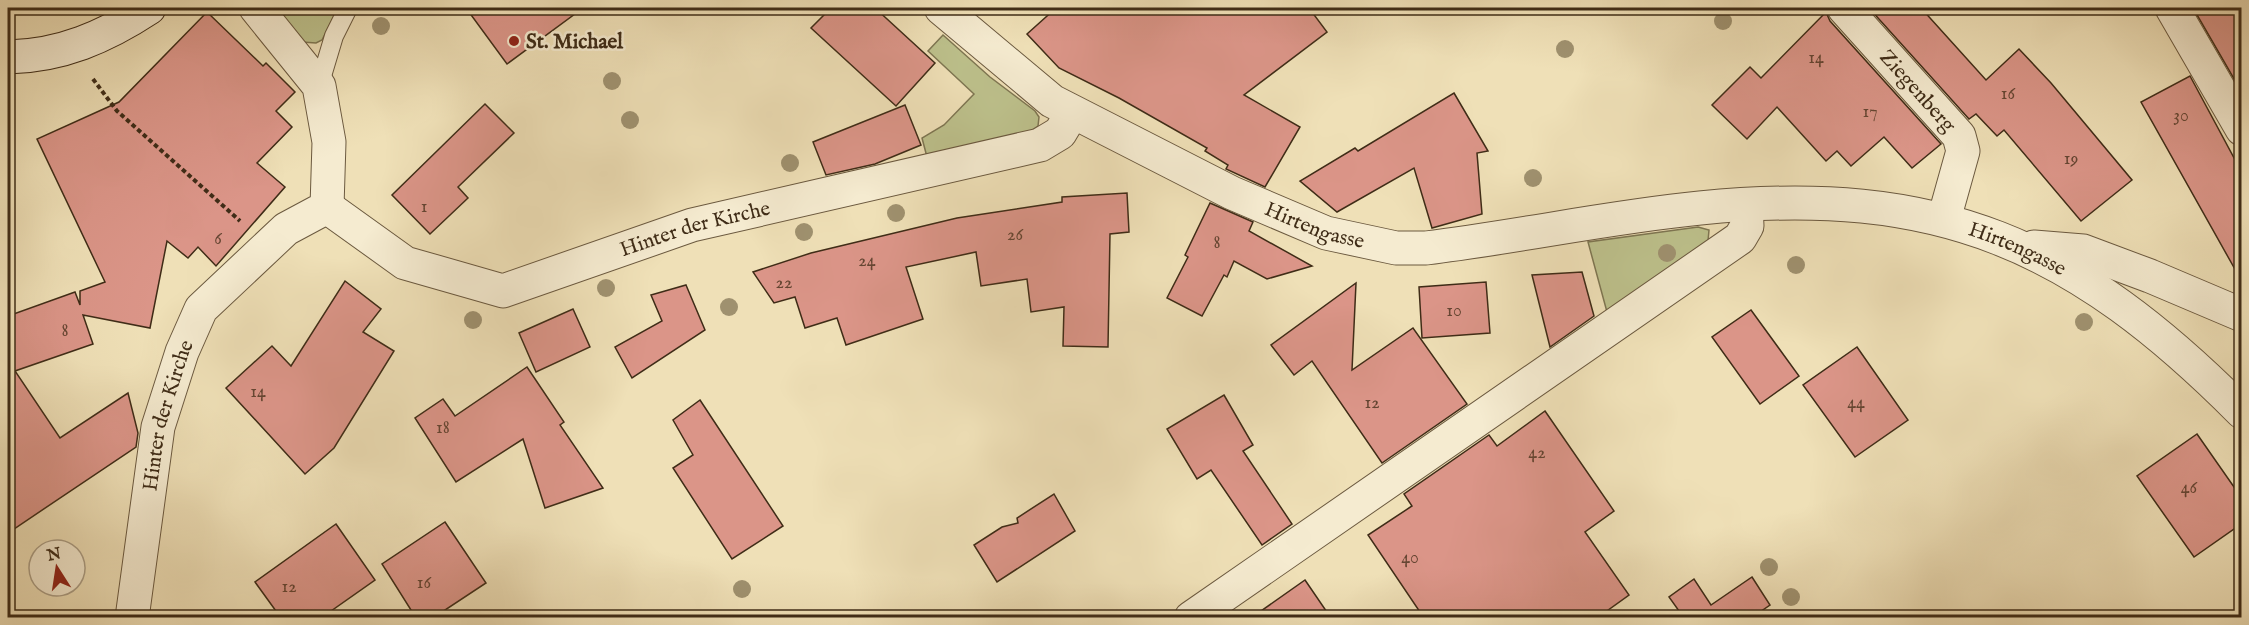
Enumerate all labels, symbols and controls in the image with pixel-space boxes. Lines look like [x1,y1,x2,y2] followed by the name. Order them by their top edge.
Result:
[526,29,624,56] place label: St. Michael
[507,34,521,48] marker: St. Michael
[1873,45,1962,139] street label: Ziegenberg
[1808,47,1824,70] house number: 14
[2001,83,2016,106] house number: 16
[1862,101,1878,124] house number: 17
[2173,105,2189,128] house number: 30
[2064,148,2078,171] house number: 19
[616,195,773,264] street label: Hinter der Kirche
[421,196,427,219] house number: 1
[1260,196,1367,256] street label: Hirtengasse
[1965,216,2071,283] street label: Hirtengasse
[1007,224,1023,247] house number: 26
[214,228,222,251] house number: 6
[1213,232,1221,255] house number: 8
[858,250,876,273] house number: 24
[776,272,792,295] house number: 22
[1446,300,1462,323] house number: 10
[61,320,69,343] house number: 8
[137,336,201,493] street label: Hinter der Kirche
[250,381,266,404] house number: 14
[1364,392,1380,415] house number: 12
[1847,392,1865,415] house number: 44
[436,417,450,440] house number: 18
[1528,442,1546,465] house number: 42
[2181,477,2198,500] house number: 46
[27,538,87,598] north arrow
[44,544,63,567] text: N
[1401,547,1419,570] house number: 40
[417,572,432,595] house number: 16
[281,576,297,599] house number: 12

